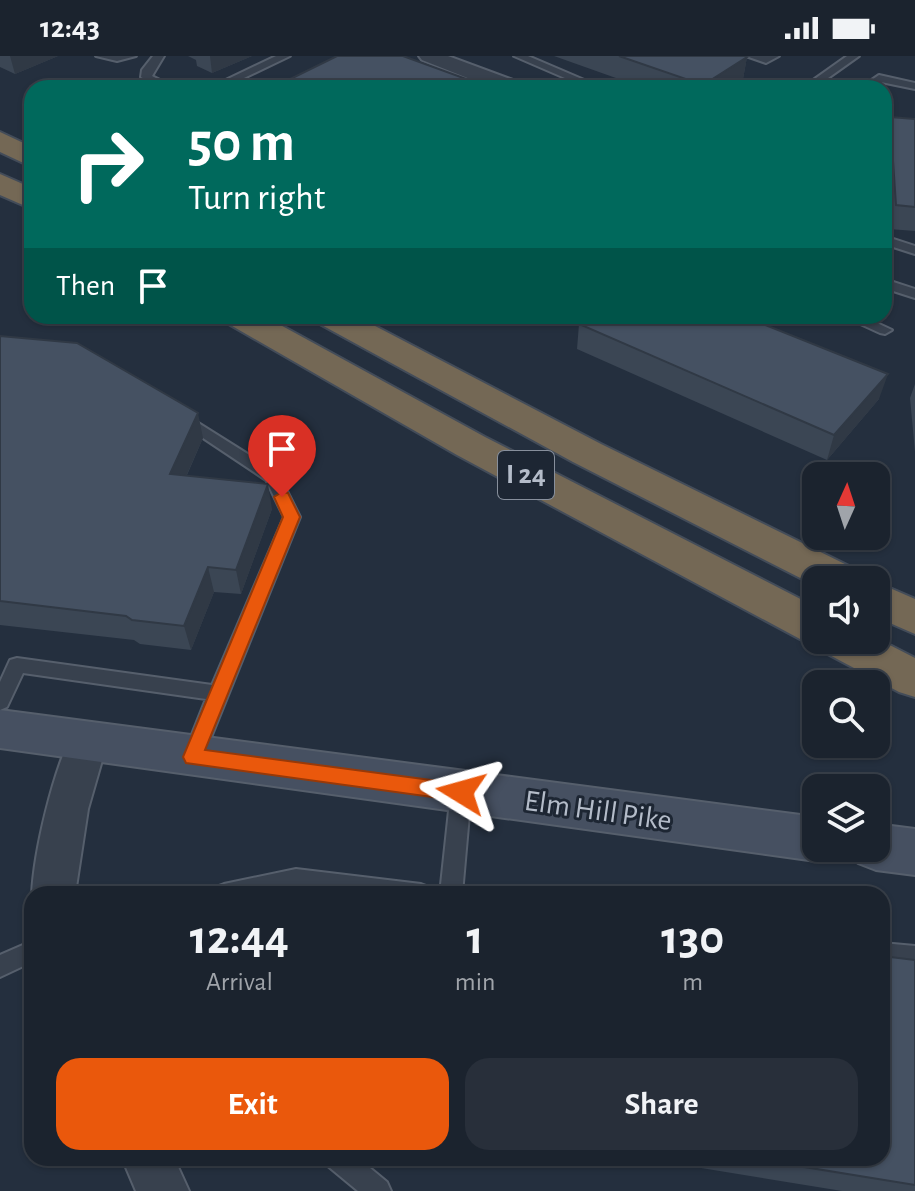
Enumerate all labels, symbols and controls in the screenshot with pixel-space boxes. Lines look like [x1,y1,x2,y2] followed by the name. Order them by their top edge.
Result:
[40,13,100,43] text: 12:43
[56,112,160,216] icon: right
[188,115,295,171] text: 50 m
[188,180,325,216] text: Turn right
[131,264,175,308] icon: arrive
[56,271,115,301] text: Then
[248,415,316,497] pin
[260,427,304,471] icon: arrive
[498,451,554,499] road number: I 24
[802,462,890,550] north arrow
[802,462,890,862] map controls
[802,566,890,654] button: sound
[802,670,890,758] button: search
[419,750,503,834] position arrow
[802,774,890,862] button: layers
[523,786,673,836] street label: Elm Hill Pike
[190,915,289,963] text: 12:44
[466,915,484,963] text: 1
[661,915,724,963] text: 130
[206,969,273,995] text: Arrival
[455,969,495,995] text: min
[682,969,703,995] text: m
[56,1058,449,1150] button: Exit
[465,1058,858,1150] button: Share

